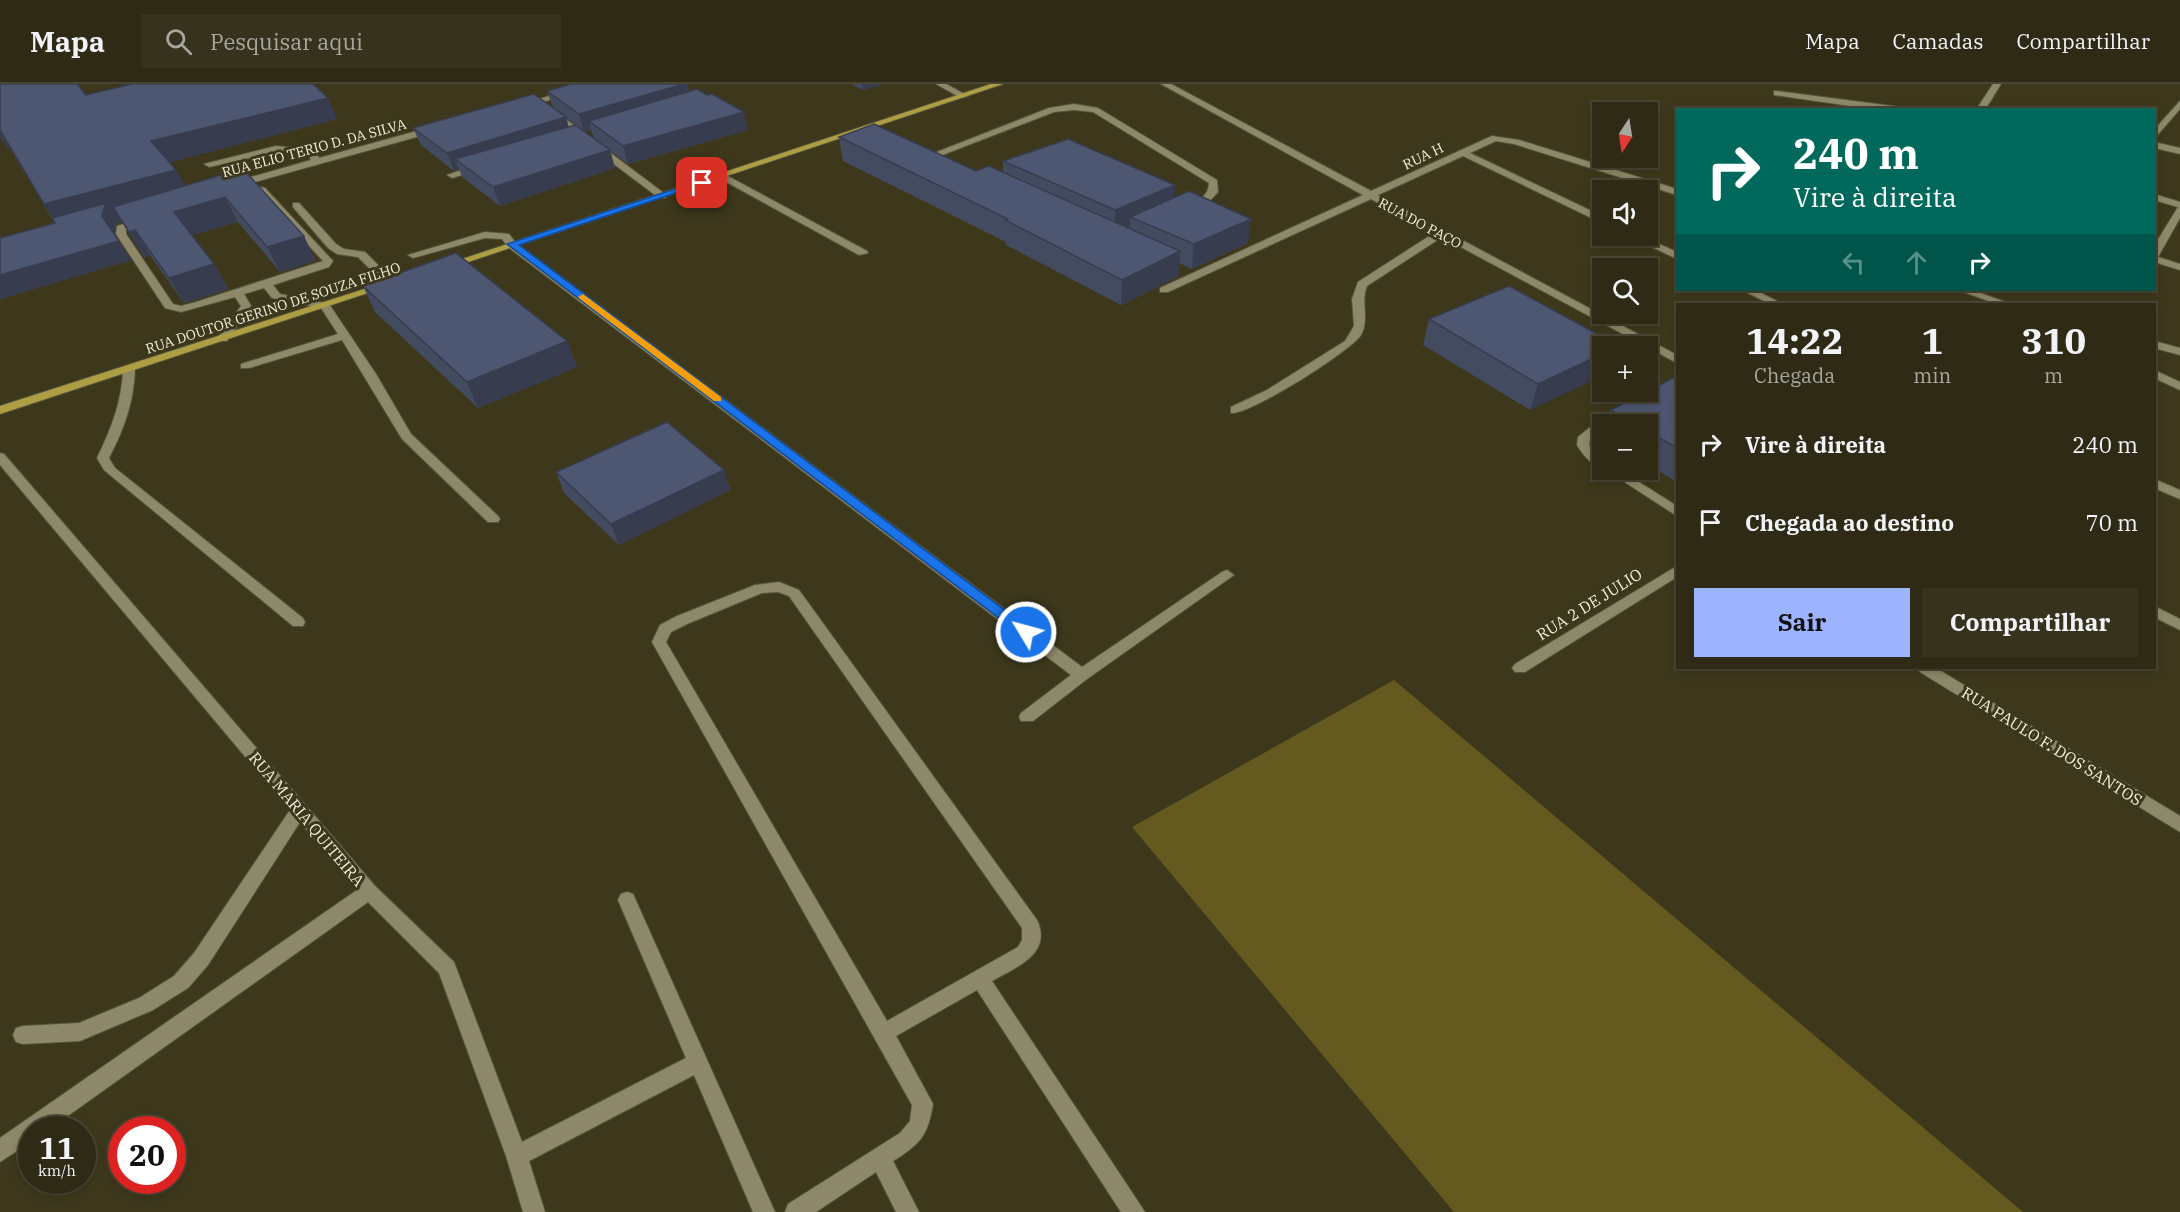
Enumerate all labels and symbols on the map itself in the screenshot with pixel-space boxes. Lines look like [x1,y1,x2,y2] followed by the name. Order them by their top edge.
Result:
[1592,102,1658,168] north arrow
[220,115,409,181] street label: RUA ELIO TERIO D. DA SILVA
[1400,138,1446,174] street label: RUA H
[676,157,727,208] pin
[1375,194,1465,252] street label: RUA DO PAÇO
[143,258,403,358] street label: RUA DOUTOR GERINO DE SOUZA FILHO
[1532,564,1646,644] street label: RUA 2 DE JULIO
[994,600,1058,664] position arrow
[1958,682,2146,810] street label: RUA PAULO F. DOS SANTOS
[245,748,369,890] street label: RUA MARIA QUITEIRA
[108,1116,186,1194] speed limit sign: 20

